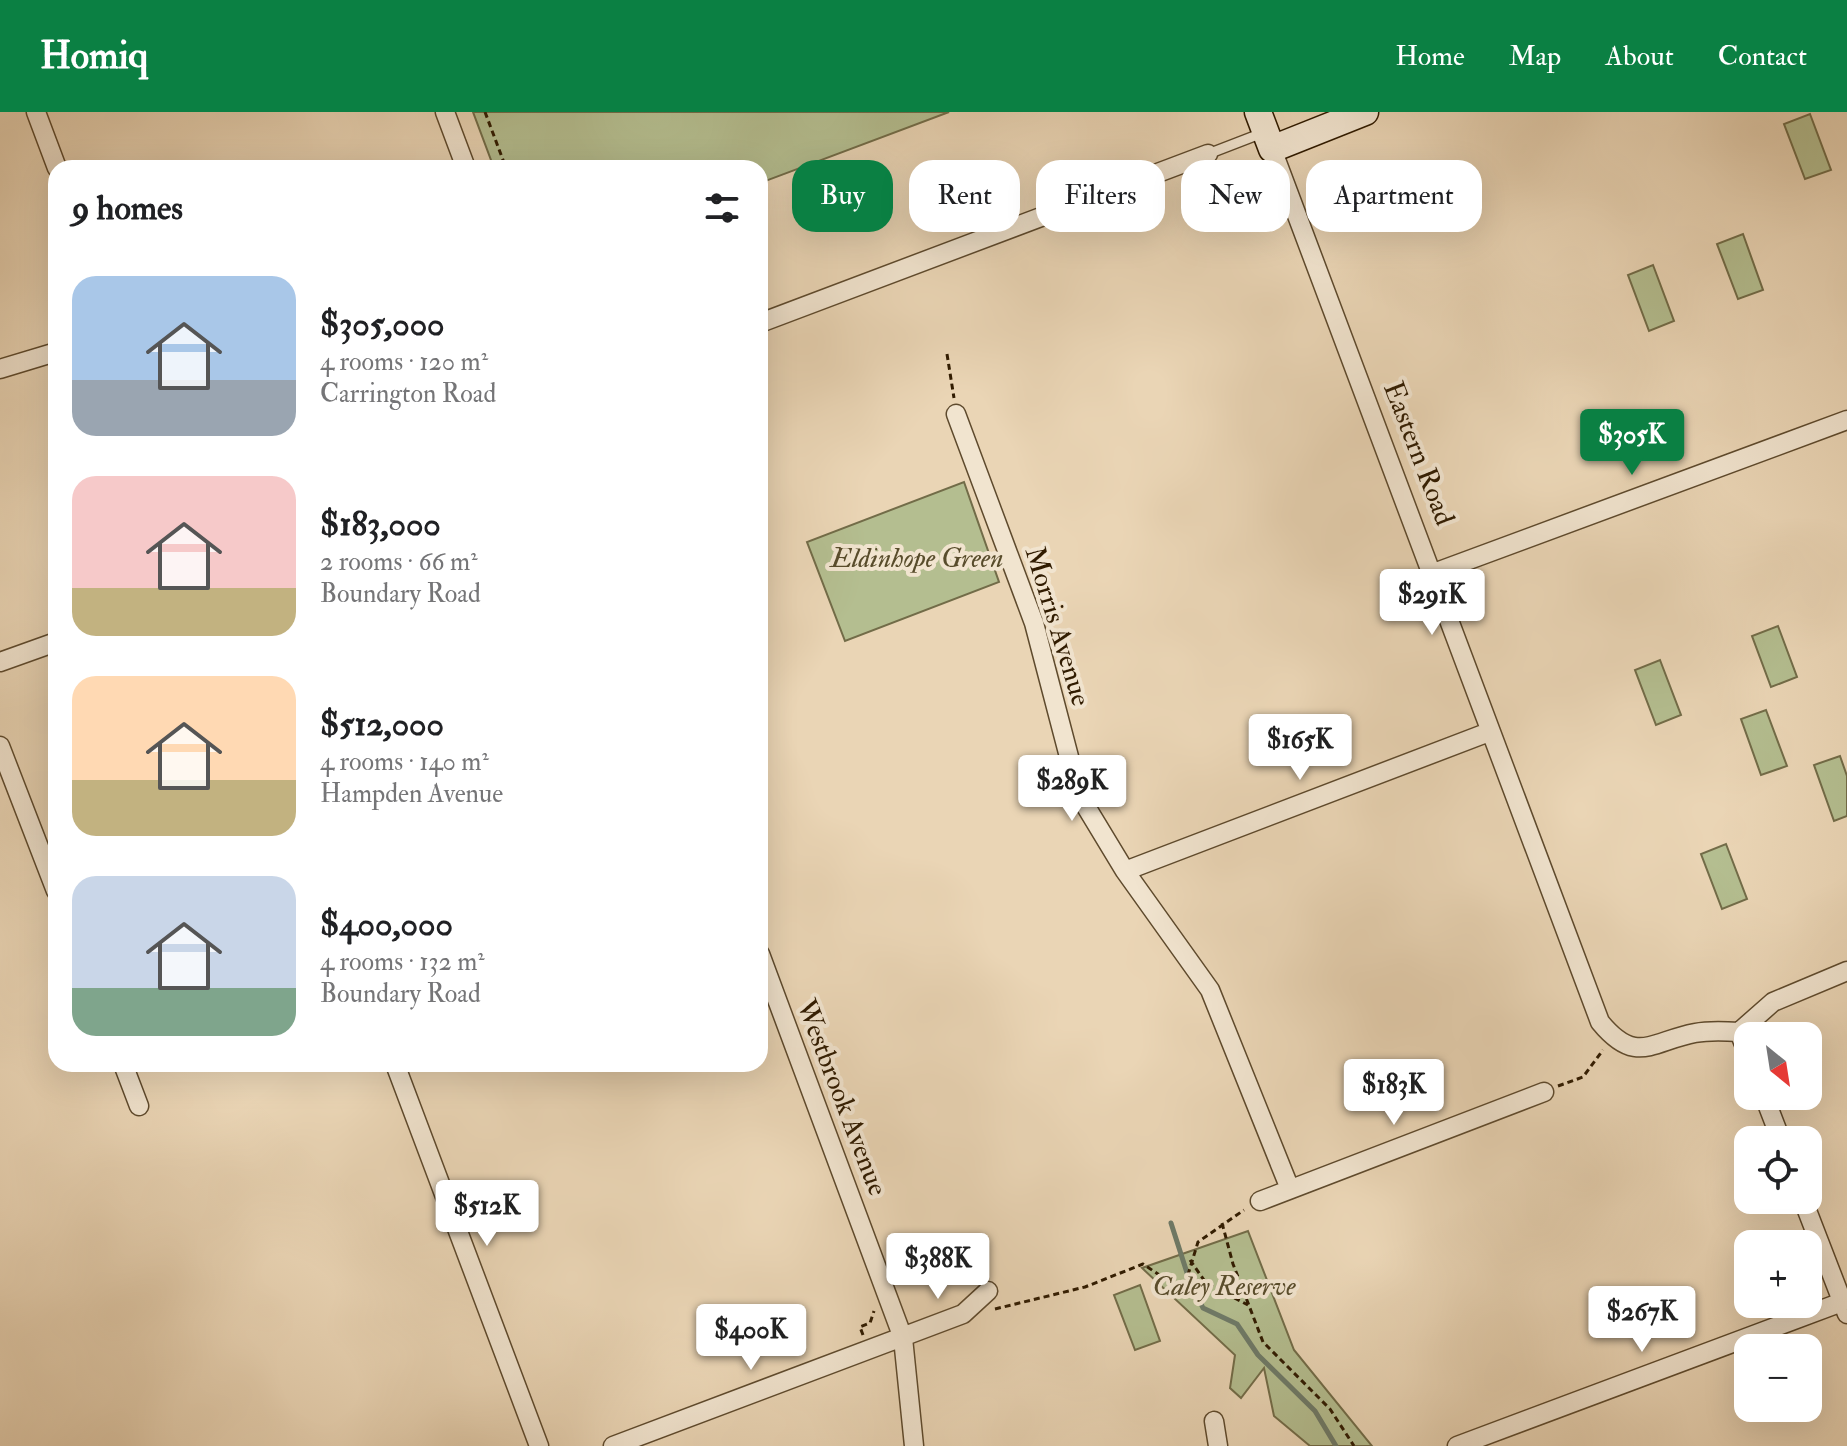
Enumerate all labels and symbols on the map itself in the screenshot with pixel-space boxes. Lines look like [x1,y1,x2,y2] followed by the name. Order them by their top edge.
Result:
[1375,377,1462,531] street label: Eastern Road
[1576,409,1688,477] pin: $305K
[829,541,1003,576] park label: Eldinhope Green
[1017,542,1098,711] street label: Morris Avenue
[1376,569,1488,637] pin: $291K
[1244,714,1356,782] pin: $165K
[1016,755,1128,823] pin: $289K
[788,993,895,1201] street label: Westbrook Avenue
[1734,1022,1822,1110] north arrow
[1338,1059,1450,1127] pin: $183K
[431,1180,543,1248] pin: $512K
[882,1233,994,1301] pin: $388K
[1152,1269,1296,1304] park label: Caley Reserve
[1586,1286,1698,1354] pin: $267K
[695,1304,807,1372] pin: $400K

